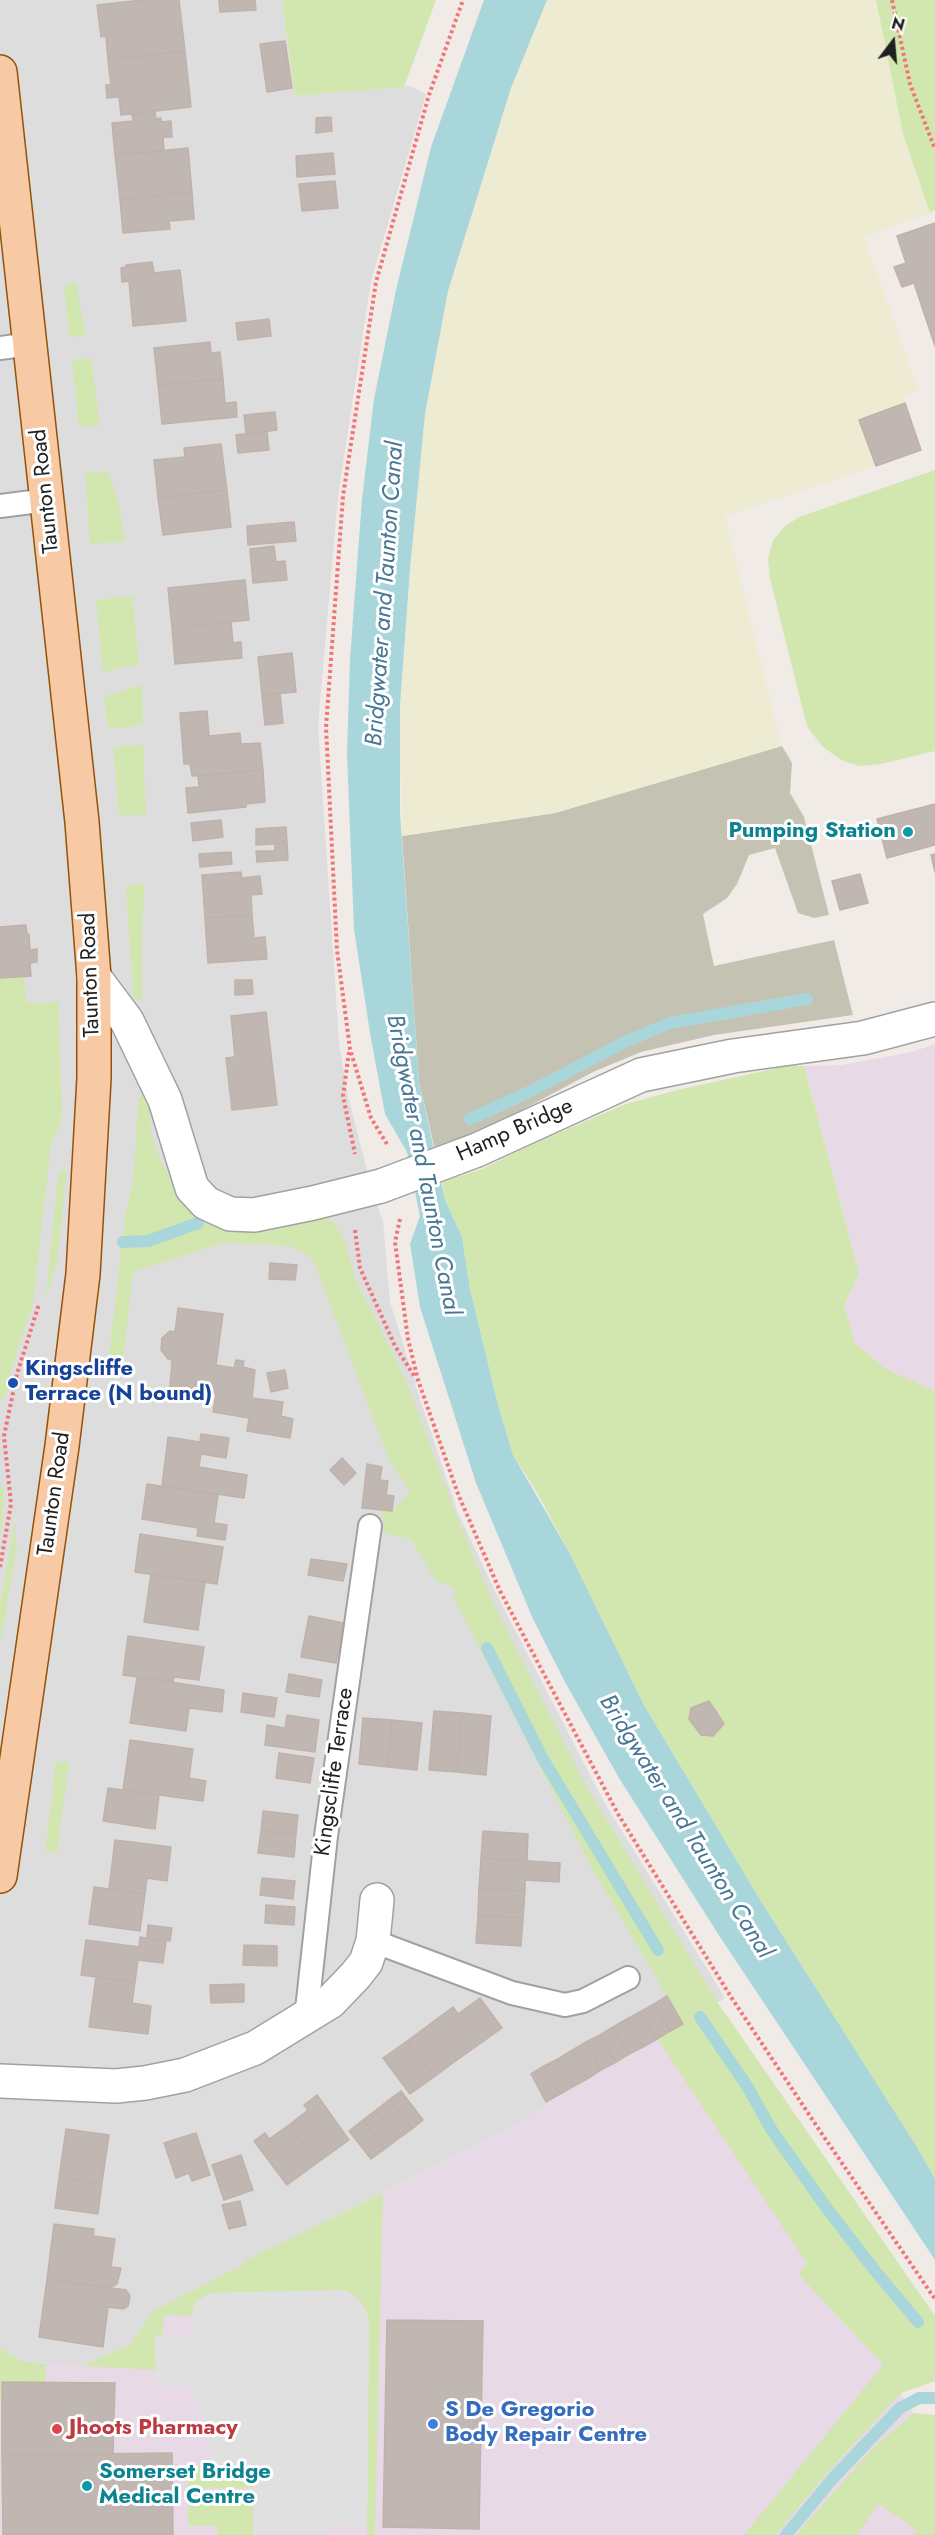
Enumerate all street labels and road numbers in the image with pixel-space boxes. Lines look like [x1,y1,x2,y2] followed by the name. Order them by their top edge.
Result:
[26,428,66,554] street label: Taunton Road
[76,912,106,1038] street label: Taunton Road
[453,1094,577,1168] street label: Hamp Bridge
[33,1430,77,1558] street label: Taunton Road
[310,1686,360,1858] street label: Kingscliffe Terrace

